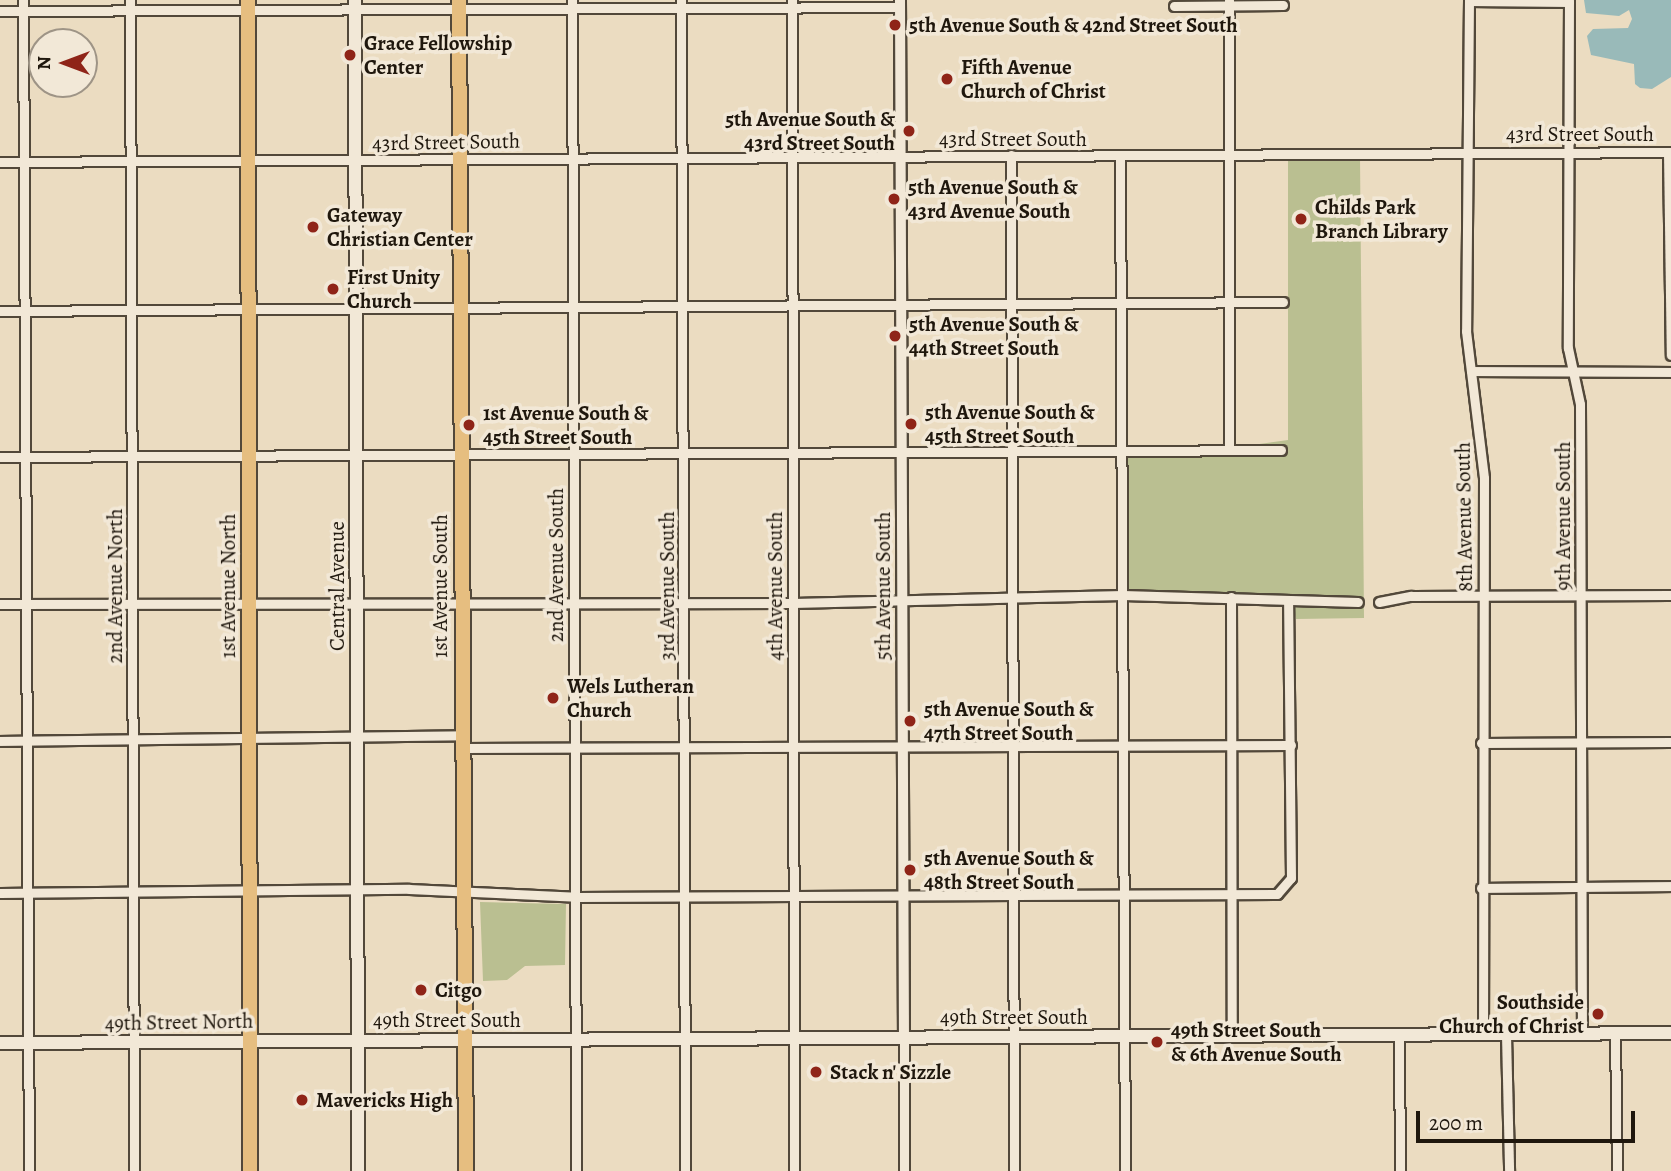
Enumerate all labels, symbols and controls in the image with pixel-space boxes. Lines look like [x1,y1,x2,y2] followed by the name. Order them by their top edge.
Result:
[909,12,1238,38] place label: 5th Avenue South & 42nd Street South
[887,17,903,33] marker: 5th Avenue South & 42nd Street South
[28,28,98,98] north arrow
[364,30,512,80] place label: Grace Fellowship Center
[342,47,358,63] marker: Grace Fellowship Center
[961,54,1106,104] place label: Fifth Avenue Church of Christ
[31,56,57,70] text: N
[939,71,955,87] marker: Fifth Avenue Church of Christ
[725,106,895,156] place label: 5th Avenue South & 43rd Street South
[1506,121,1654,147] street label: 43rd Street South
[901,123,917,139] marker: 5th Avenue South & 43rd Street South
[939,126,1087,152] street label: 43rd Street South
[372,128,520,156] street label: 43rd Street South
[908,174,1078,224] place label: 5th Avenue South & 43rd Avenue South
[886,191,902,207] marker: 5th Avenue South & 43rd Avenue South
[1315,194,1448,244] place label: Childs Park Branch Library
[327,202,473,252] place label: Gateway Christian Center
[1293,211,1309,227] marker: Childs Park Branch Library
[305,219,321,235] marker: Gateway Christian Center
[347,264,440,314] place label: First Unity Church
[325,281,341,297] marker: First Unity Church
[909,311,1079,361] place label: 5th Avenue South & 44th Street South
[887,328,903,344] marker: 5th Avenue South & 44th Street South
[925,399,1095,449] place label: 5th Avenue South & 45th Street South
[483,400,649,450] place label: 1st Avenue South & 45th Street South
[903,416,919,432] marker: 5th Avenue South & 45th Street South
[461,417,477,433] marker: 1st Avenue South & 45th Street South
[1550,441,1576,591] street label: 9th Avenue South
[1450,442,1478,592] street label: 8th Avenue South
[543,488,569,642] street label: 2nd Avenue South
[102,509,128,663] street label: 2nd Avenue North
[654,511,680,661] street label: 3rd Avenue South
[762,511,788,661] street label: 4th Avenue South
[870,512,896,660] street label: 5th Avenue South
[215,514,241,658] street label: 1st Avenue North
[427,514,453,658] street label: 1st Avenue South
[324,521,350,651] street label: Central Avenue
[567,673,694,723] place label: Wels Lutheran Church
[545,690,561,706] marker: Wels Lutheran Church
[924,696,1094,746] place label: 5th Avenue South & 47th Street South
[902,713,918,729] marker: 5th Avenue South & 47th Street South
[924,845,1094,895] place label: 5th Avenue South & 48th Street South
[902,862,918,878] marker: 5th Avenue South & 48th Street South
[435,977,482,1003] place label: Citgo
[413,982,429,998] marker: Citgo
[1439,989,1584,1039] place label: Southside Church of Christ
[940,1004,1088,1030] street label: 49th Street South
[1590,1006,1606,1022] marker: Southside Church of Christ
[373,1007,521,1033] street label: 49th Street South
[105,1008,253,1036] street label: 49th Street North
[1171,1017,1342,1067] place label: 49th Street South & 6th Avenue South
[1149,1034,1165,1050] marker: 49th Street South & 6th Avenue South
[830,1059,952,1085] place label: Stack n' Sizzle
[808,1064,824,1080] marker: Stack n' Sizzle
[316,1087,453,1113] place label: Mavericks High
[294,1092,310,1108] marker: Mavericks High
[1419,1098,1638,1142] scale bar
[1429,1109,1483,1137] text: 200 m

